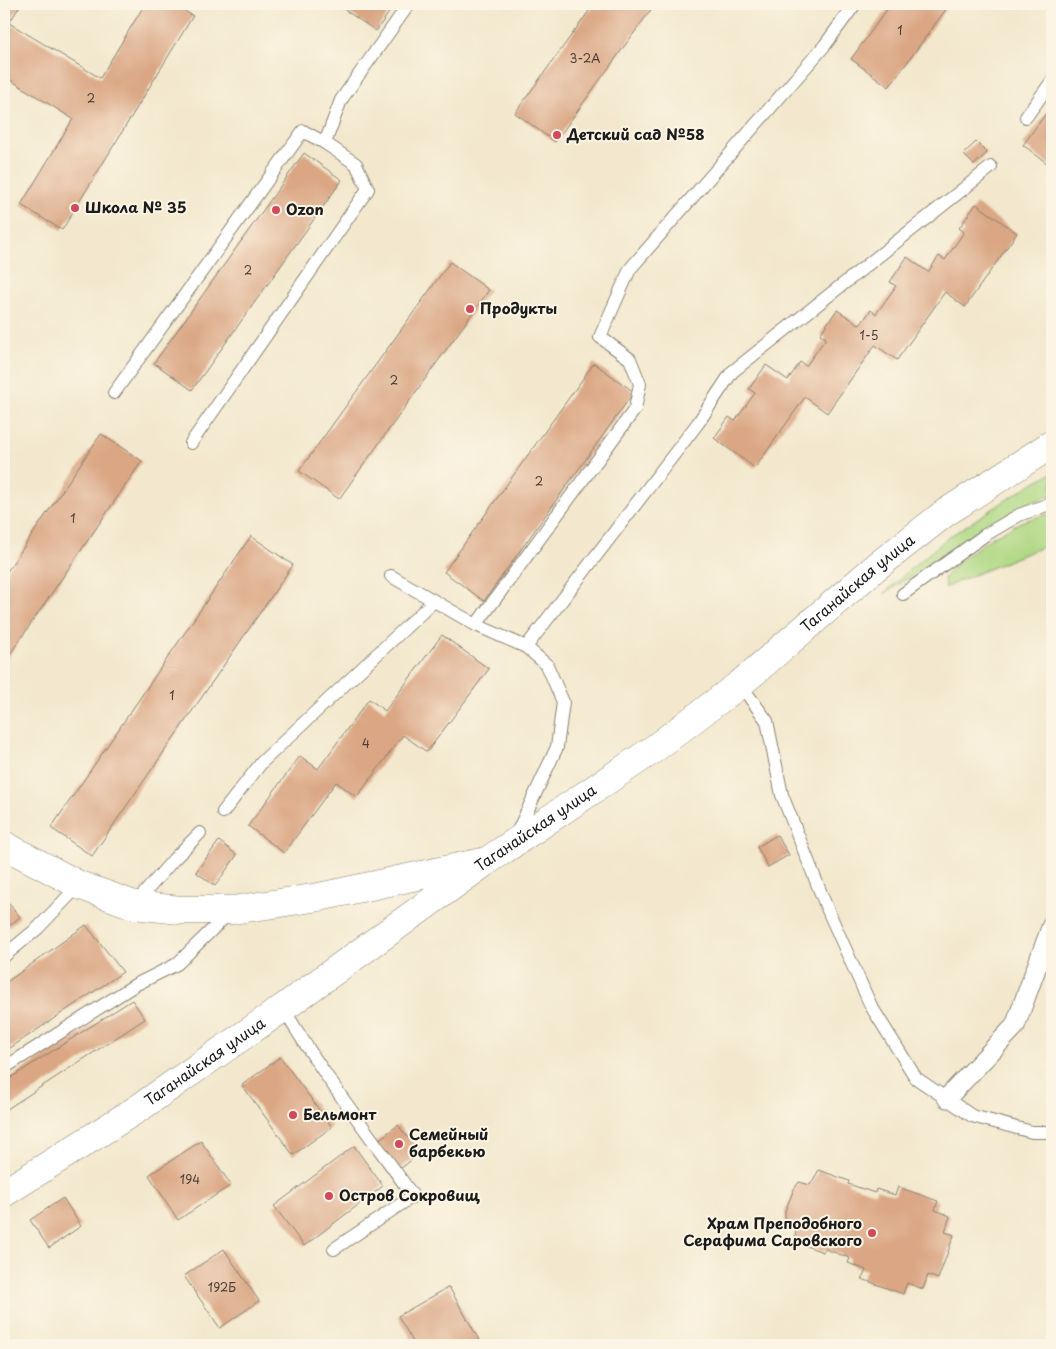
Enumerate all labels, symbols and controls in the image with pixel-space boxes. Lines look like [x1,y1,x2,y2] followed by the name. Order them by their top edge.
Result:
[897,21,903,39] house number: 1
[569,49,601,67] house number: 3-2А
[87,89,95,107] house number: 2
[566,122,705,145] place label: Детский сад №58
[551,129,563,141] marker: Детский сад №58
[85,195,187,218] place label: Школа № 35
[286,197,324,220] place label: Ozon
[69,202,81,214] marker: Школа № 35
[270,204,282,216] marker: Ozon
[244,261,252,279] house number: 2
[480,296,557,319] place label: Продукты
[464,303,476,315] marker: Продукты
[860,326,878,344] house number: 1-5
[390,371,398,389] house number: 2
[535,472,543,490] house number: 2
[70,509,76,527] house number: 1
[795,528,919,637] street label: Таганайская улица
[169,686,175,704] house number: 1
[362,734,370,752] house number: 4
[469,778,601,876] street label: Таганайская улица
[139,1010,270,1111] street label: Таганайская улица
[303,1102,378,1125] place label: Бельмонт
[287,1109,299,1121] marker: Бельмонт
[409,1122,489,1162] place label: Семейный барбекью
[393,1138,405,1150] marker: Семейный барбекью
[180,1170,200,1188] house number: 194
[339,1183,480,1206] place label: Остров Сокровищ
[323,1190,335,1202] marker: Остров Сокровищ
[683,1211,862,1251] place label: Храм Преподобного Серафима Саровского
[866,1227,878,1239] marker: Храм Преподобного Серафима Саровского
[208,1278,236,1296] house number: 192Б

